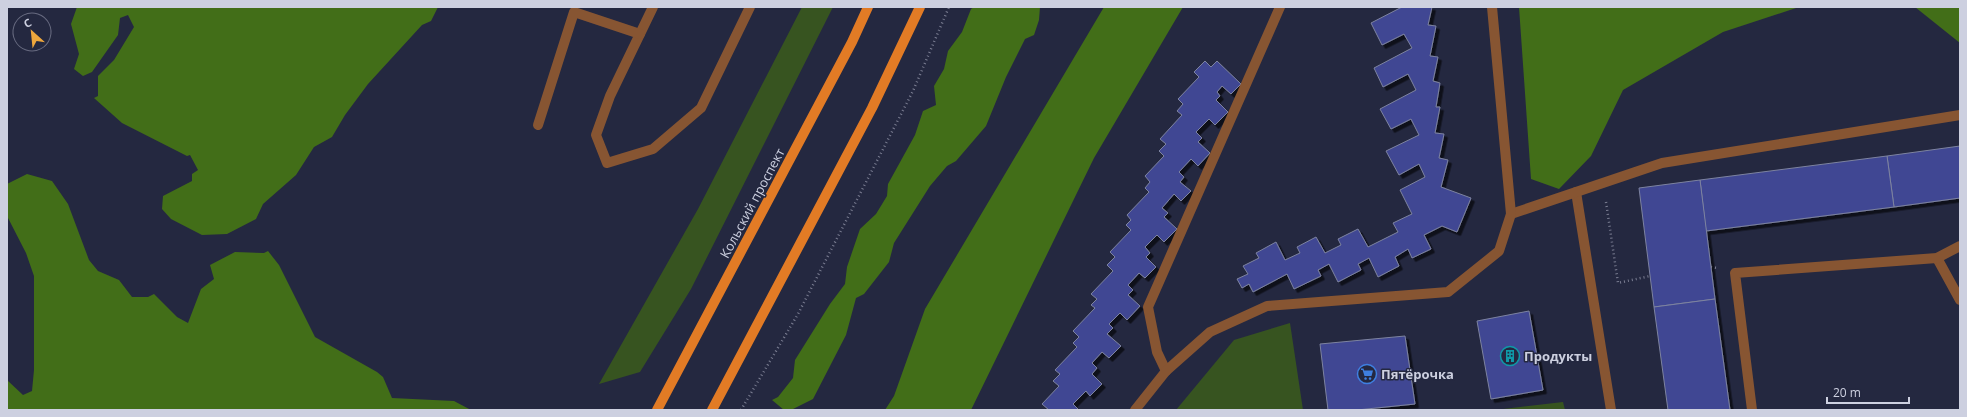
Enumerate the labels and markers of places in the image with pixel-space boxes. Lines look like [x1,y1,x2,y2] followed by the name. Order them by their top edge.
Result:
[1499,345,1521,367] building icon: Продукты
[1524,347,1592,365] place label: Продукты
[1356,363,1378,385] supermarket icon: Пятёрочка
[1381,365,1454,383] place label: Пятёрочка

